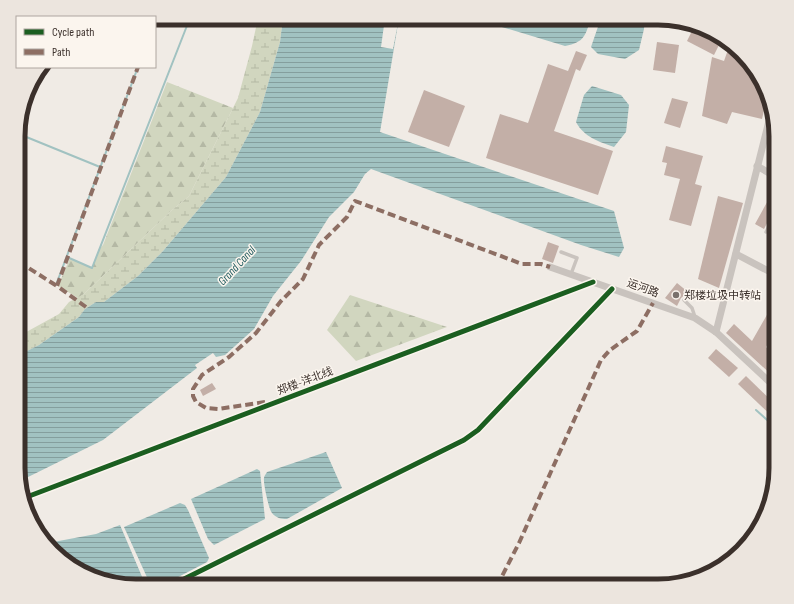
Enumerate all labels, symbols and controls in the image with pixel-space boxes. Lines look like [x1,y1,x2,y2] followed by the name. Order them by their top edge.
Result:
[16,16,156,68] legend
[52,25,94,40] text: Cycle path
[52,45,70,60] text: Path
[215,243,260,289] water label: Grand Canal
[625,276,661,300] street label: 运河路
[684,289,761,302] place label: 郑楼垃圾中转站
[671,290,681,300] marker: 郑楼垃圾中转站
[275,364,335,398] street label: 郑楼-洋北线

